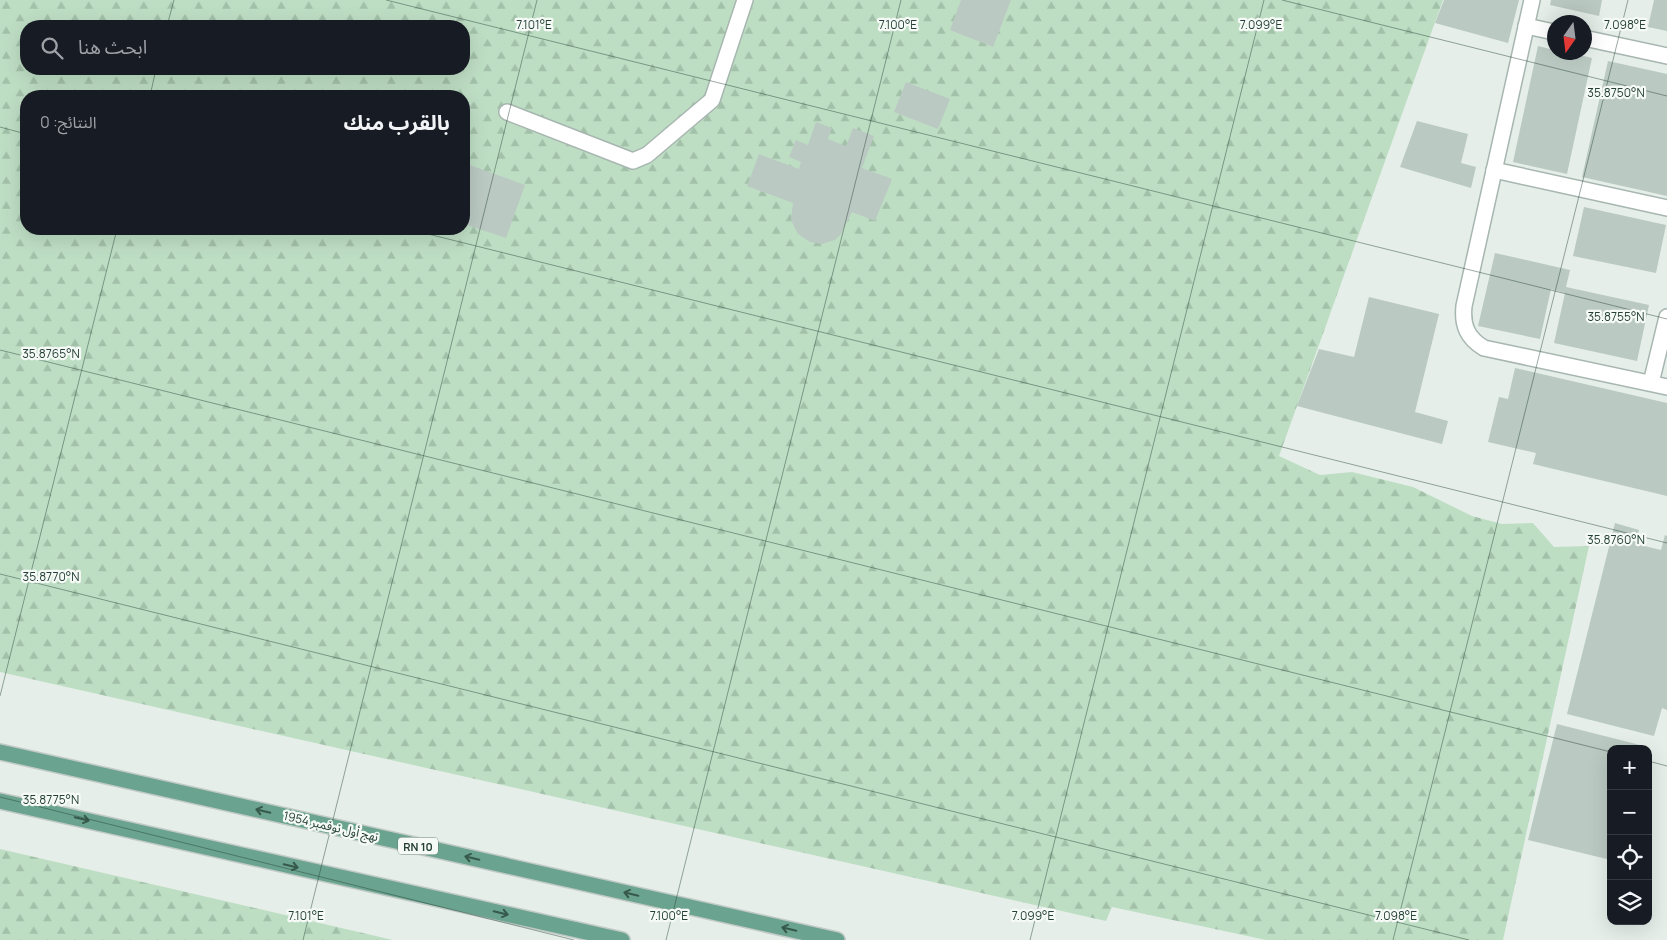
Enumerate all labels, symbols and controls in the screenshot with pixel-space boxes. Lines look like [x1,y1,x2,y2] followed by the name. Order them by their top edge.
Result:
[1547,15,1592,60] north arrow
[516,16,552,33] text: 7.101°E
[879,16,917,33] text: 7.100°E
[1240,16,1283,33] text: 7.099°E
[1604,16,1646,33] text: 7.098°E
[20,20,470,75] search box
[38,34,66,62] icon: search
[78,34,147,60] text: ابحث هنا
[1587,84,1645,101] text: 35.8750°N
[343,108,450,136] text: بالقرب منك
[40,111,97,133] text: النتائج: 0
[1587,308,1645,325] text: 35.8755°N
[22,345,80,362] text: 35.8765°N
[1587,531,1645,548] text: 35.8760°N
[23,568,79,585] text: 35.8770°N
[1607,745,1652,925] map controls
[1607,745,1652,790] button: +
[1607,790,1652,835] button: −
[23,791,79,808] text: 35.8775°N
[255,806,271,815] one-way arrow
[282,807,380,846] street label: نهج أول نوفمبر 1954
[73,815,89,824] one-way arrow
[1607,835,1652,880] button: locate
[398,838,438,854] road number: RN 10
[465,853,481,862] one-way arrow
[283,862,299,871] one-way arrow
[1607,880,1652,925] button: layers
[623,889,639,898] one-way arrow
[288,907,324,924] text: 7.101°E
[650,907,688,924] text: 7.100°E
[1012,907,1055,924] text: 7.099°E
[1375,907,1417,924] text: 7.098°E
[493,909,509,918] one-way arrow
[782,924,798,933] one-way arrow

